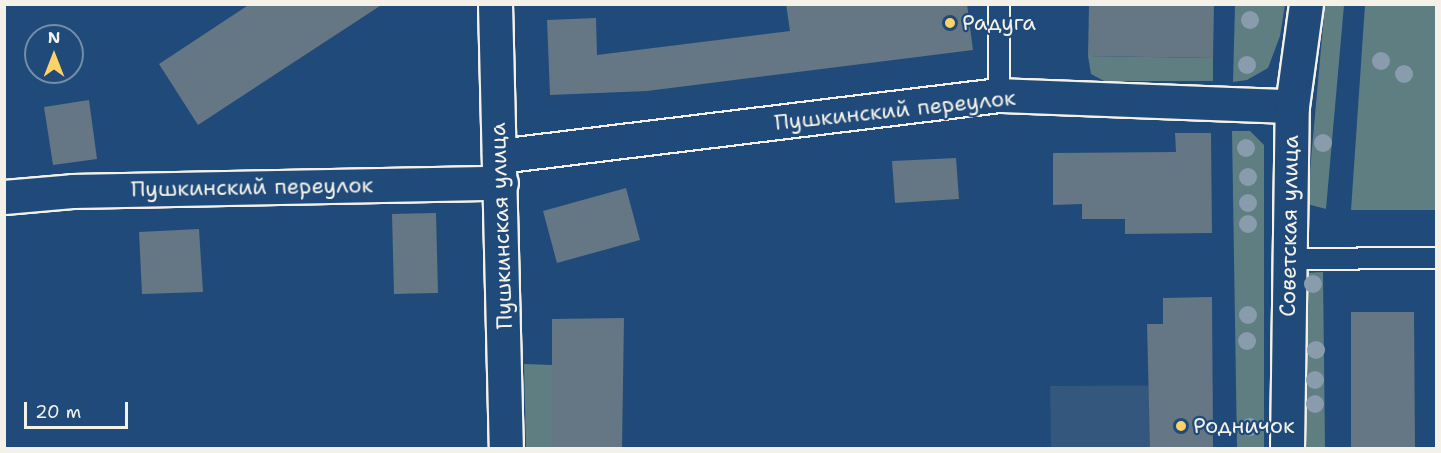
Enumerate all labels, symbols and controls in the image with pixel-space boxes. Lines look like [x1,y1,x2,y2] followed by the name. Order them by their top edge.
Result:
[962,10,1036,36] place label: Радуга
[943,16,957,30] marker: Радуга
[24,24,84,84] north arrow
[48,27,60,48] text: N
[773,84,1017,136] street label: Пушкинский переулок
[484,122,518,330] street label: Пушкинская улица
[1274,135,1304,317] street label: Советская улица
[131,172,373,202] street label: Пушкинский переулок
[27,390,130,428] scale bar
[35,400,81,424] text: 20 m
[1193,413,1295,439] place label: Родничок
[1174,419,1188,433] marker: Родничок

